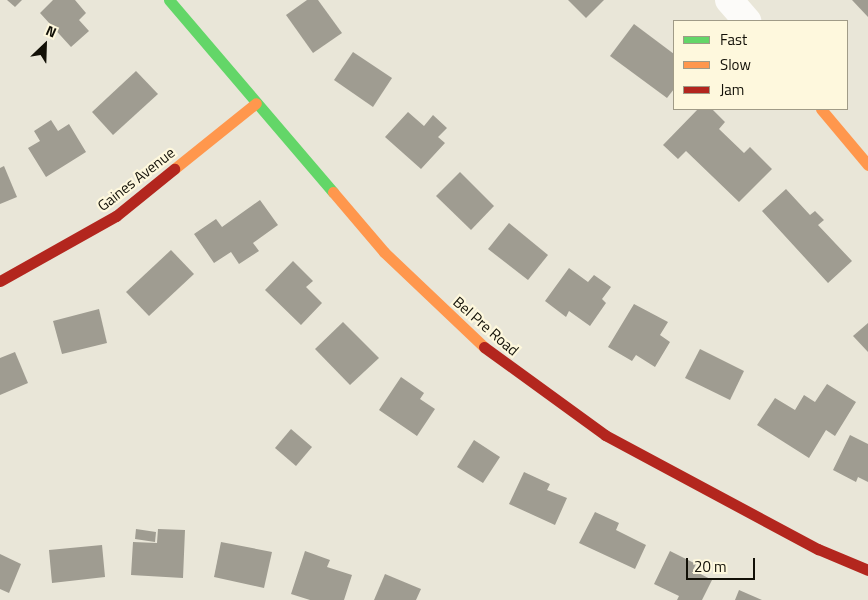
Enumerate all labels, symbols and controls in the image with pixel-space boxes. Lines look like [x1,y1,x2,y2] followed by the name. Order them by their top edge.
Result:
[43,19,60,42] text: N
[20,20,70,70] north arrow
[673,20,848,110] legend
[720,28,747,51] text: Fast
[720,53,751,76] text: Slow
[720,78,744,101] text: Jam
[94,143,178,215] street label: Gaines Avenue
[450,293,522,359] street label: Bel Pre Road
[688,548,757,580] scale bar
[694,555,727,578] text: 20 m

